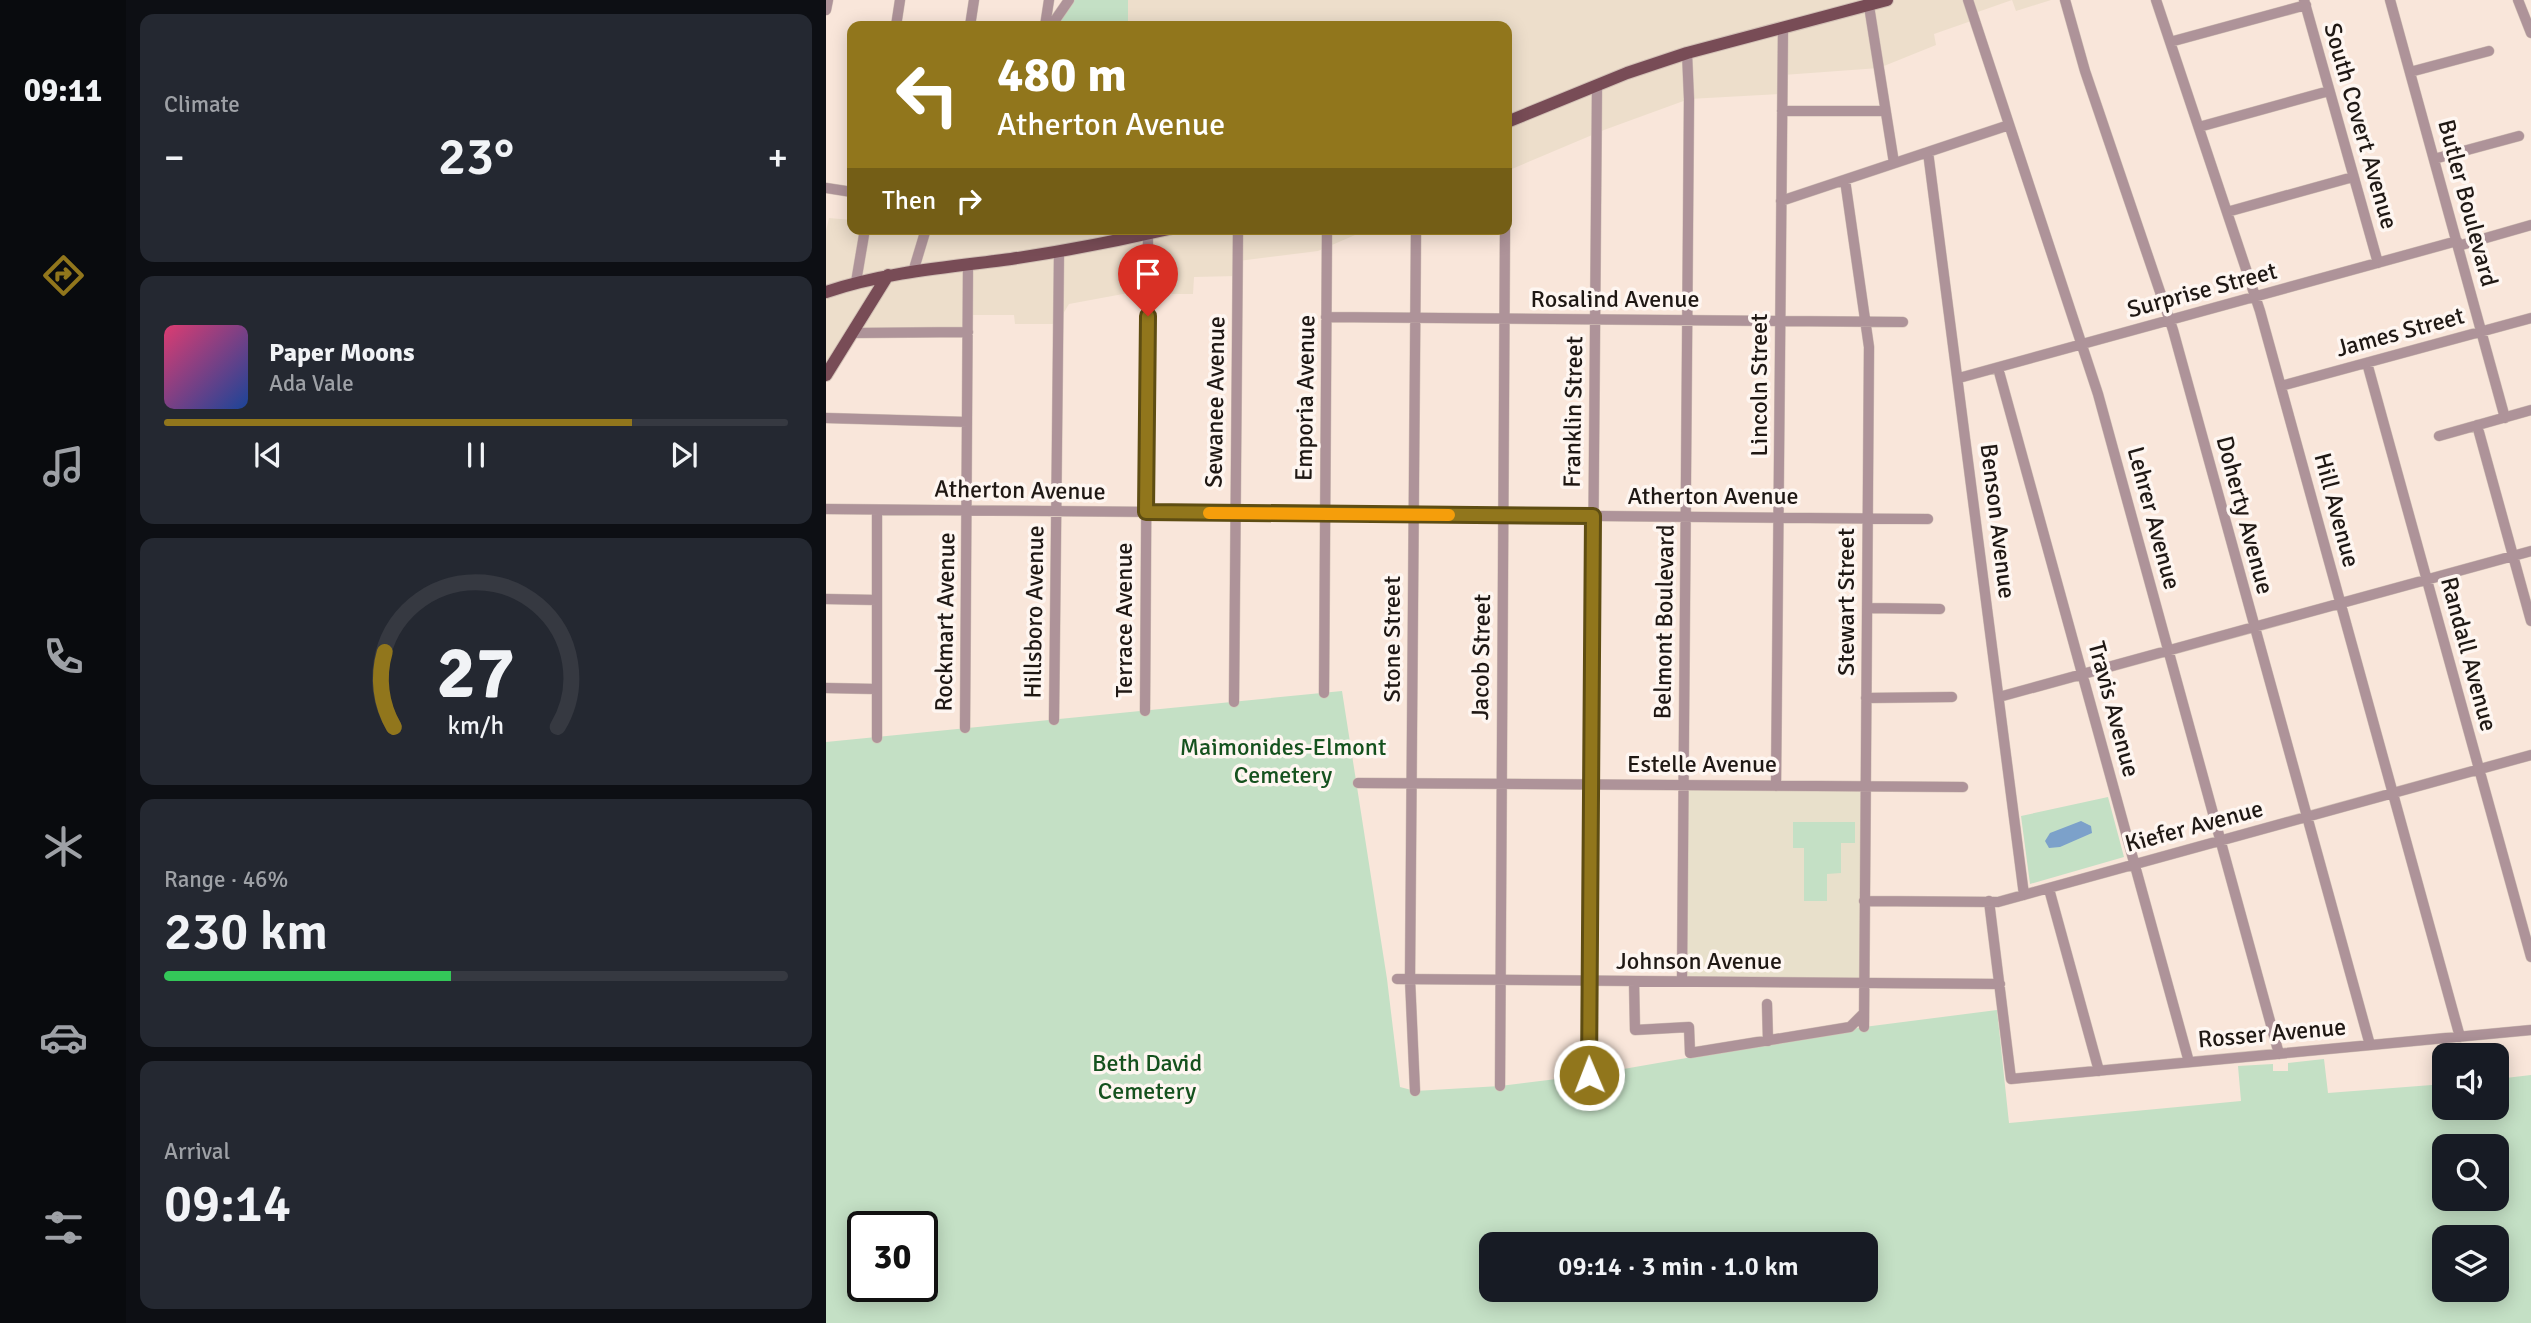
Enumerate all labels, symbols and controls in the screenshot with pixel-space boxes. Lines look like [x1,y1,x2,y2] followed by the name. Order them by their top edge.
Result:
[2317,20,2405,232] street label: South Covert Avenue
[997,45,1127,105] text: 480 m
[882,49,973,140] icon: left
[24,71,102,110] text: 09:11
[164,90,240,119] text: Climate
[997,105,1225,144] text: Atherton Avenue
[2431,116,2505,290] street label: Butler Boulevard
[438,125,514,189] text: 23°
[164,134,185,181] text: −
[767,134,788,181] text: +
[950,182,988,220] icon: right
[882,185,936,217] text: Then
[1118,244,1178,316] pin
[39,251,88,300] icon: directions
[1129,255,1167,293] icon: arrive
[2124,256,2280,324] street label: Surprise Street
[1531,284,1699,314] street label: Rosalind Avenue
[2332,300,2468,364] street label: James Street
[1744,313,1774,457] street label: Lincoln Street
[1289,315,1321,481] street label: Emporia Avenue
[1199,316,1231,488] street label: Sewanee Avenue
[1557,336,1589,488] street label: Franklin Street
[269,337,415,369] text: Paper Moons
[269,369,354,398] text: Ada Vale
[2209,433,2281,597] street label: Doherty Avenue
[249,436,287,474] icon: previous
[457,436,495,474] icon: pause
[665,436,703,474] icon: next
[39,442,88,491] icon: music
[1974,442,2022,600] street label: Benson Avenue
[2121,443,2187,593] street label: Lehrer Avenue
[2307,450,2367,570] street label: Hill Avenue
[934,474,1106,506] street label: Atherton Avenue
[1627,481,1799,511] street label: Atherton Avenue
[1647,524,1681,720] street label: Belmont Boulevard
[1017,525,1051,699] street label: Hillsboro Avenue
[1831,528,1861,676] street label: Stewart Street
[928,532,962,712] street label: Rockmart Avenue
[1109,543,1139,697] street label: Terrace Avenue
[2434,574,2504,734] street label: Randall Avenue
[1377,576,1407,702] street label: Stone Street
[1465,594,1497,720] street label: Jacob Street
[437,630,515,719] text: 27
[39,632,88,681] icon: phone
[2082,638,2146,780] street label: Travis Avenue
[448,710,504,741] text: km/h
[1180,732,1386,790] park label: Maimonides-Elmont Cemetery
[1627,749,1777,779] street label: Estelle Avenue
[2122,793,2266,859] street label: Kiefer Avenue
[39,822,88,871] icon: climate
[164,865,288,894] text: Range · 46%
[164,900,328,964] text: 230 km
[1616,946,1782,976] street label: Johnson Avenue
[2197,1012,2347,1054] street label: Rosser Avenue
[39,1013,88,1062] icon: car
[1552,1038,1626,1112] position arrow
[2432,1043,2509,1302] map controls
[2432,1043,2509,1120] button: sound
[1092,1048,1202,1106] park label: Beth David Cemetery
[2432,1134,2509,1211] button: search
[164,1137,230,1166] text: Arrival
[164,1172,291,1236] text: 09:14
[39,1203,88,1252] icon: filters
[847,1211,938,1302] speed limit sign: 30
[2432,1225,2509,1302] button: layers
[1558,1251,1799,1283] text: 09:14 · 3 min · 1.0 km

